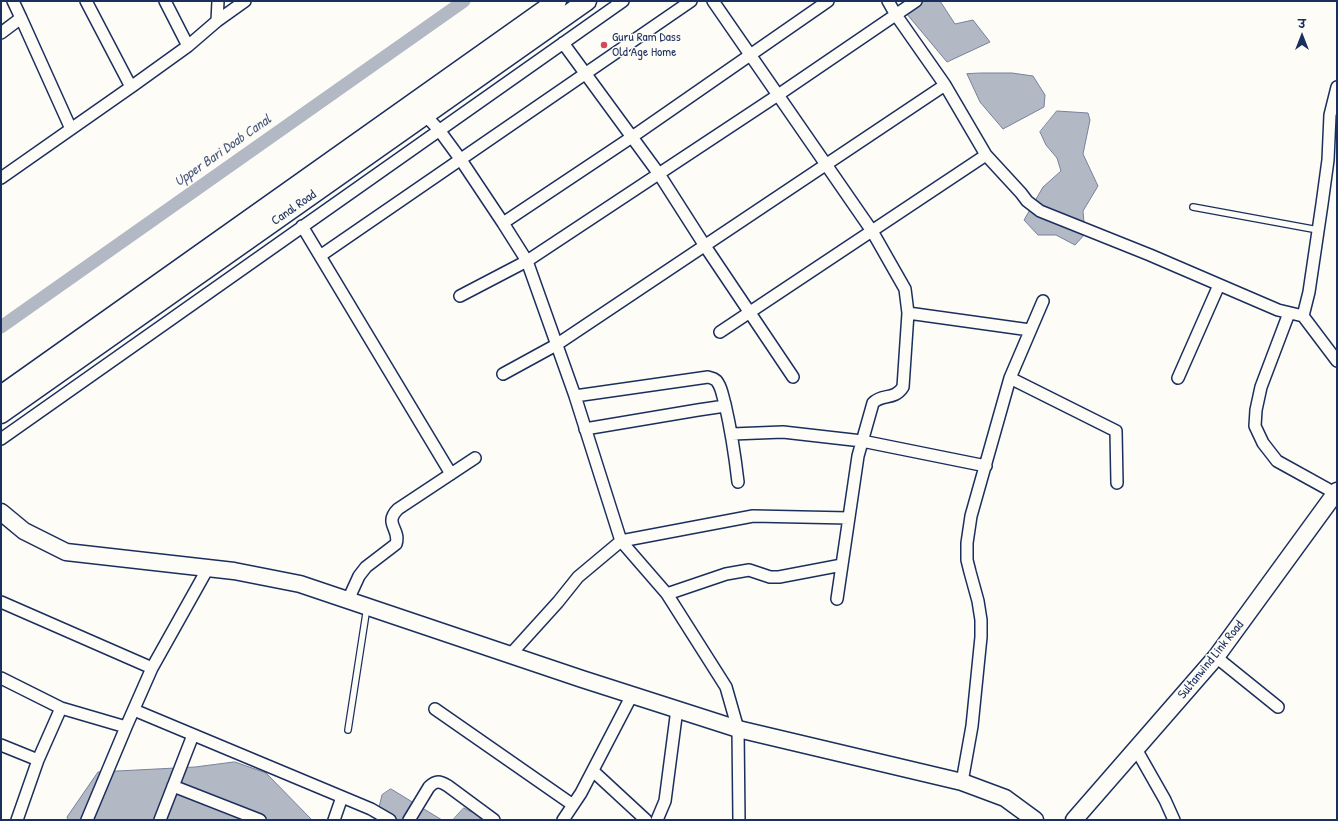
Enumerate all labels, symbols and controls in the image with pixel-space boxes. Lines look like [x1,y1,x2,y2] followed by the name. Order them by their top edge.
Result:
[1282,16,1322,56] north arrow
[1298,17,1306,31] text: उ
[612,30,681,61] place label: Guru Ram Dass Old Age Home
[599,40,609,50] marker: Guru Ram Dass Old Age Home
[172,112,274,190] water label: Upper Bari Doab Canal
[269,187,319,229] street label: Canal Road
[1175,618,1247,702] street label: Sultanwind Link Road

